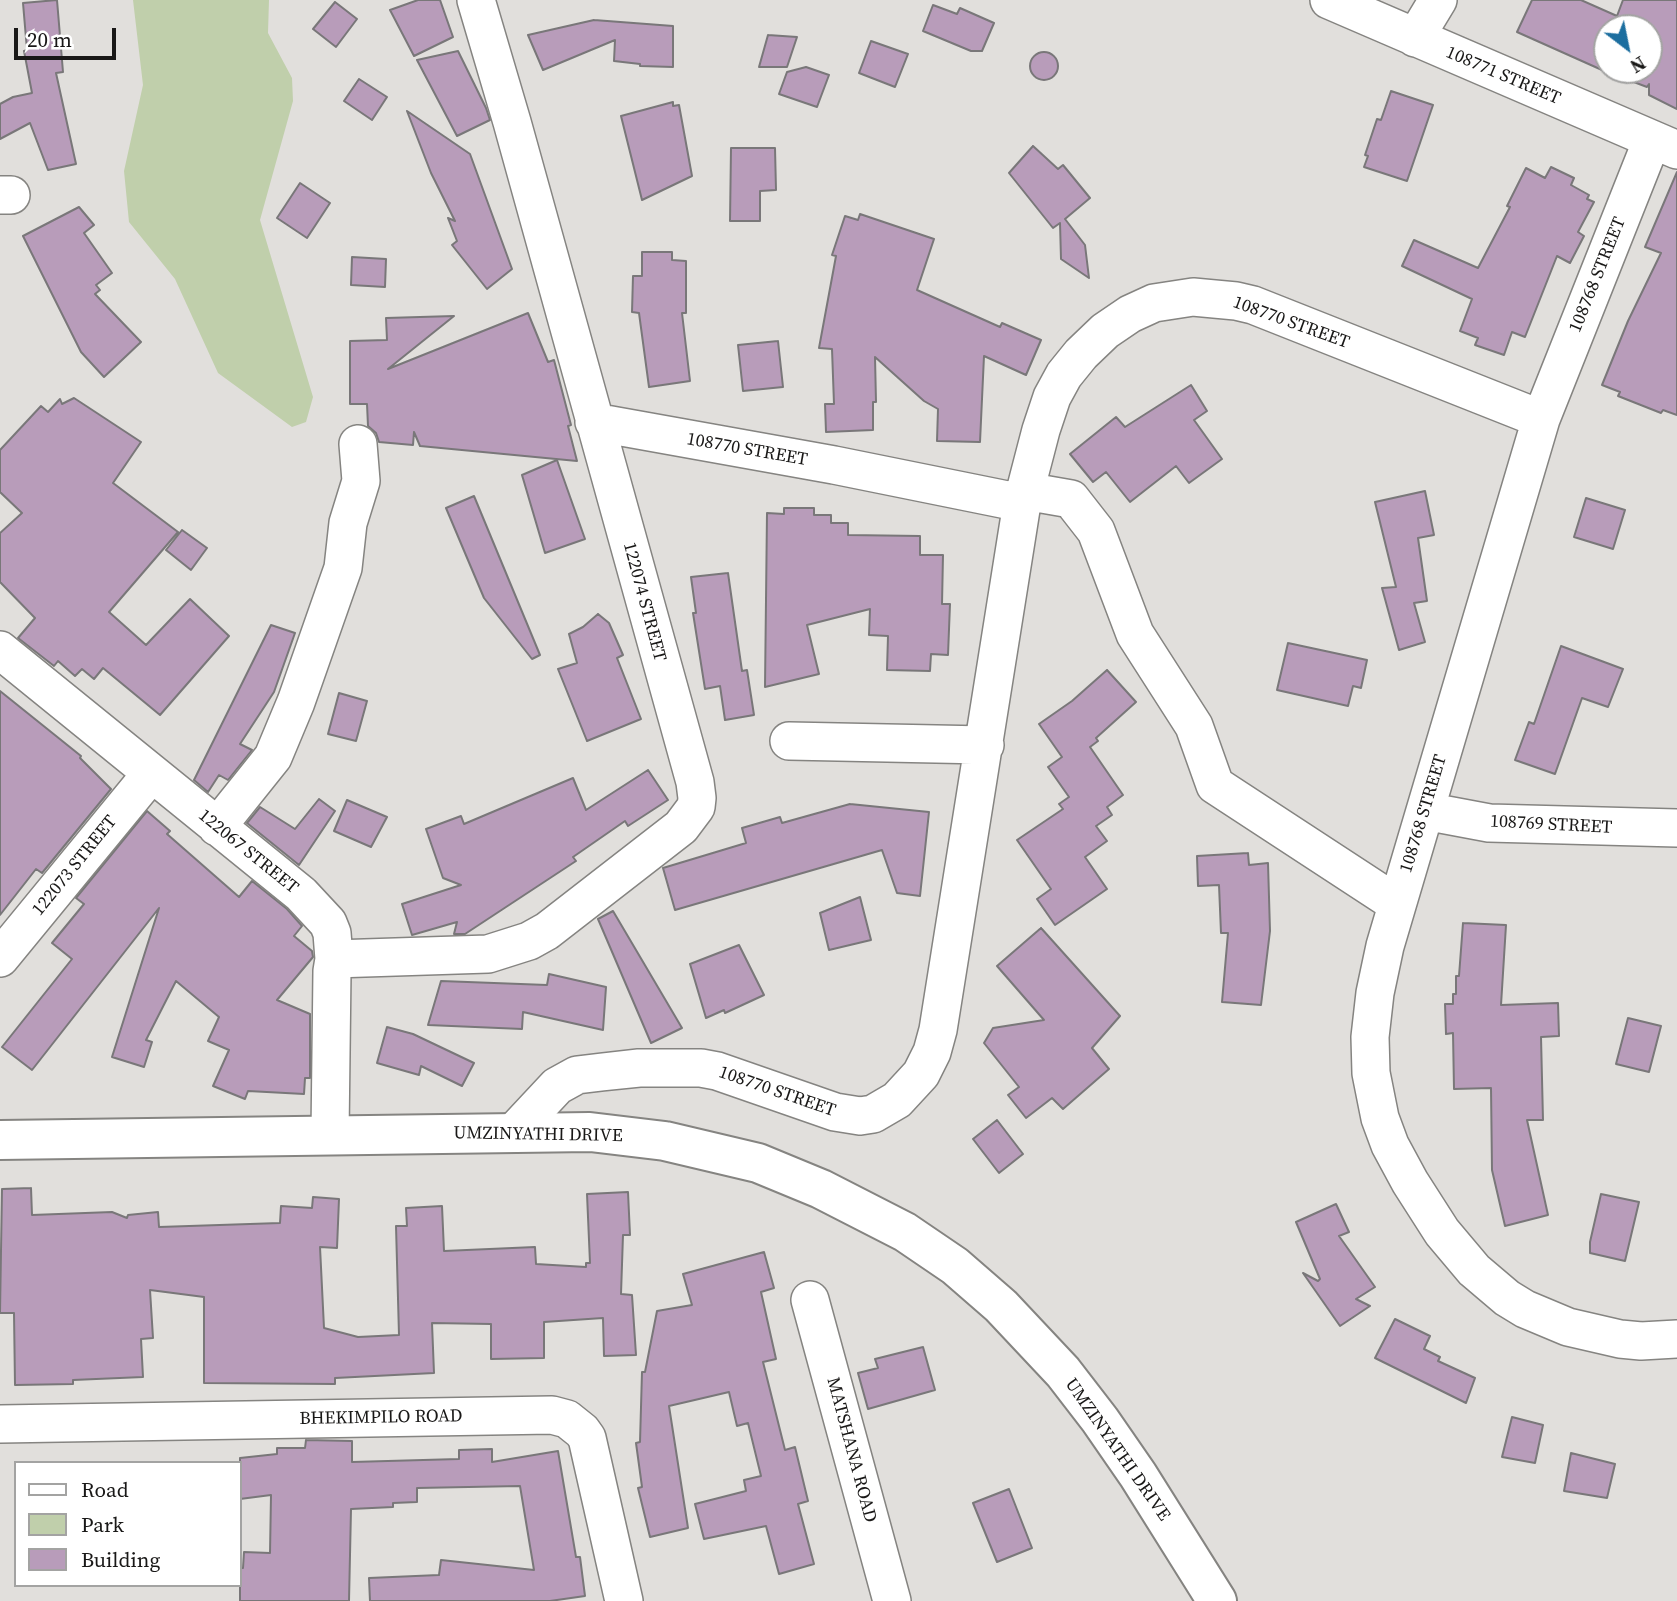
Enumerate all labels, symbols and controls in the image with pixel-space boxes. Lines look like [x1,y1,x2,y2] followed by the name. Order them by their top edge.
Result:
[18,14,119,58] scale bar
[1593,14,1663,84] north arrow
[27,25,72,54] text: 20 m
[1442,42,1564,110] street label: 108771 STREET
[1625,50,1651,80] text: N
[1565,214,1631,336] street label: 108768 STREET
[1230,292,1352,354] street label: 108770 STREET
[685,429,809,471] street label: 108770 STREET
[618,540,670,664] street label: 122074 STREET
[1396,752,1452,876] street label: 108768 STREET
[194,805,302,899] street label: 122067 STREET
[1489,811,1613,839] street label: 108769 STREET
[28,812,122,920] street label: 122073 STREET
[716,1062,838,1122] street label: 108770 STREET
[453,1123,623,1147] street label: UMZINYATHI DRIVE
[821,1375,881,1525] street label: MATSHANA ROAD
[1060,1375,1174,1525] street label: UMZINYATHI DRIVE
[299,1406,463,1430] street label: BHEKIMPILO ROAD
[14,1461,242,1587] legend
[81,1475,129,1504] text: Road
[81,1510,124,1539] text: Park
[81,1545,160,1574] text: Building

